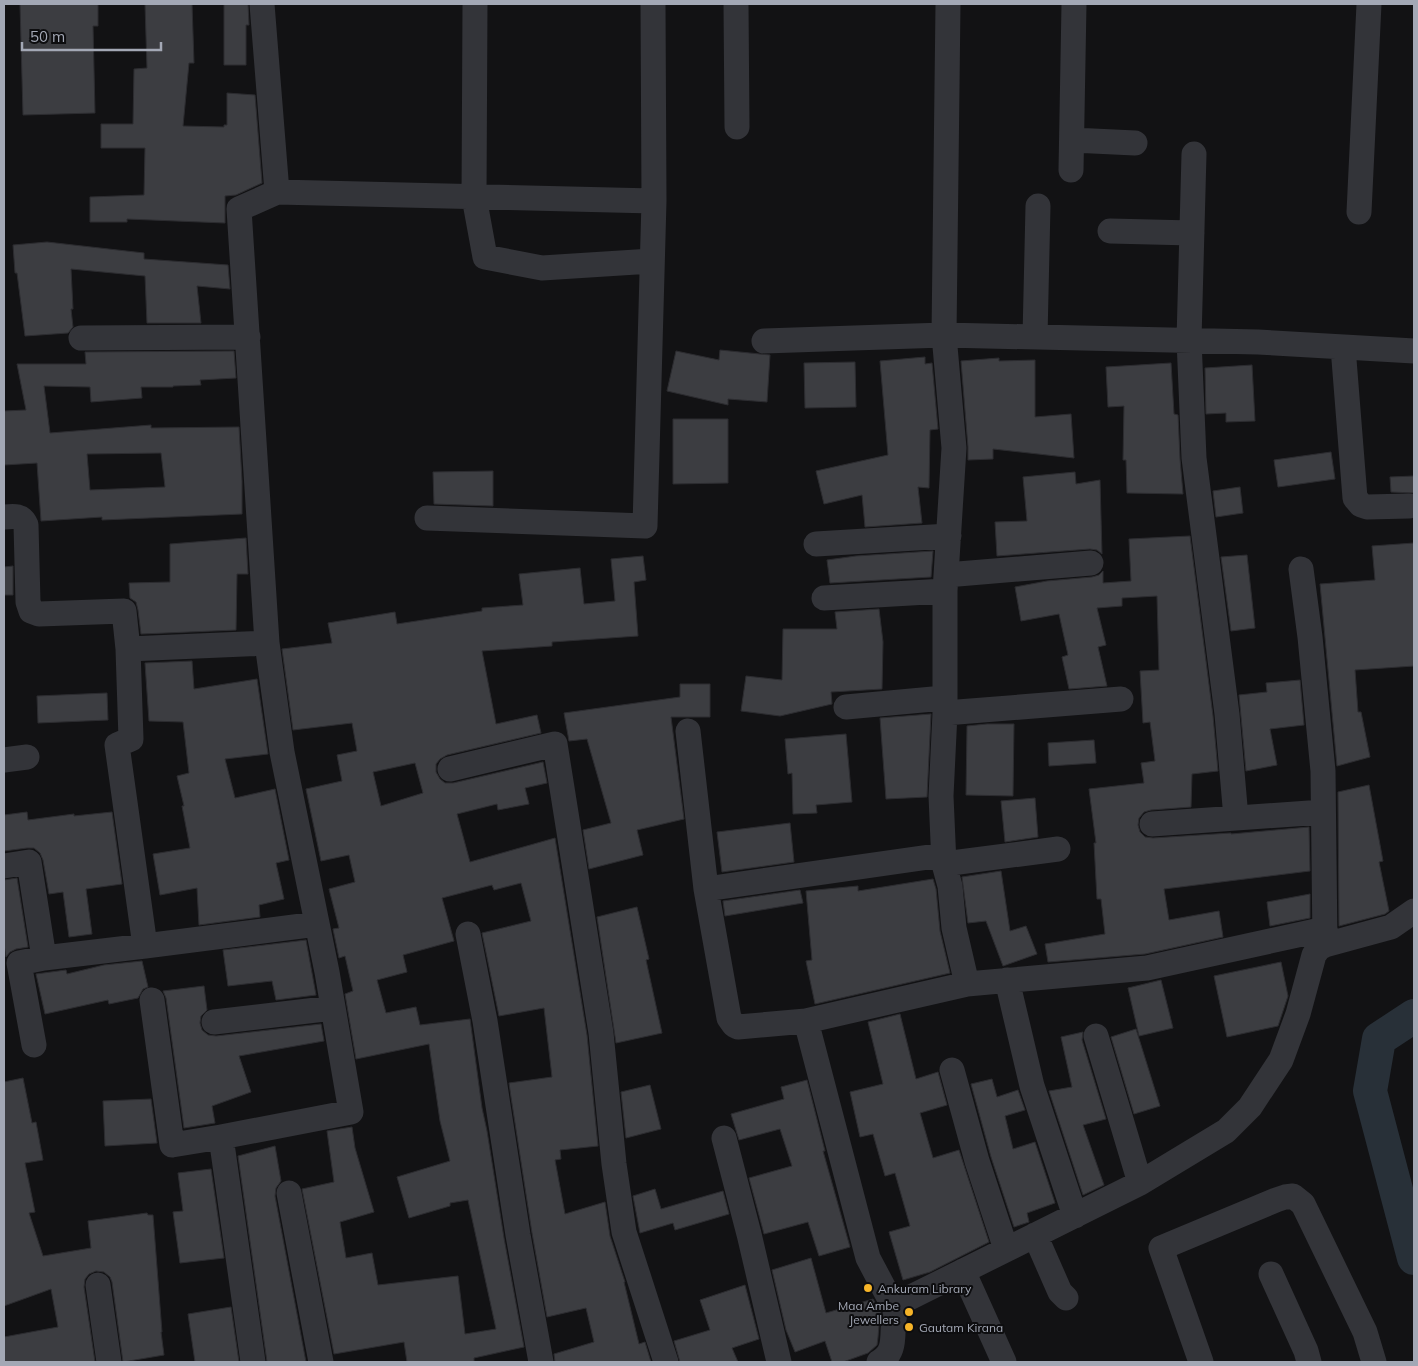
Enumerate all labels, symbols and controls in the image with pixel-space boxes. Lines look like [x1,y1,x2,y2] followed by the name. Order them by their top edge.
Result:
[22,20,161,52] scale bar
[30,27,65,46] text: 50 m
[878,1281,972,1296] place label: Ankuram Library
[862,1282,874,1294] marker: Ankuram Library
[838,1298,899,1327] place label: Maa Ambe Jewellers
[903,1306,915,1318] marker: Maa Ambe Jewellers
[919,1320,1003,1335] place label: Gautam Kirana
[903,1321,915,1333] marker: Gautam Kirana

